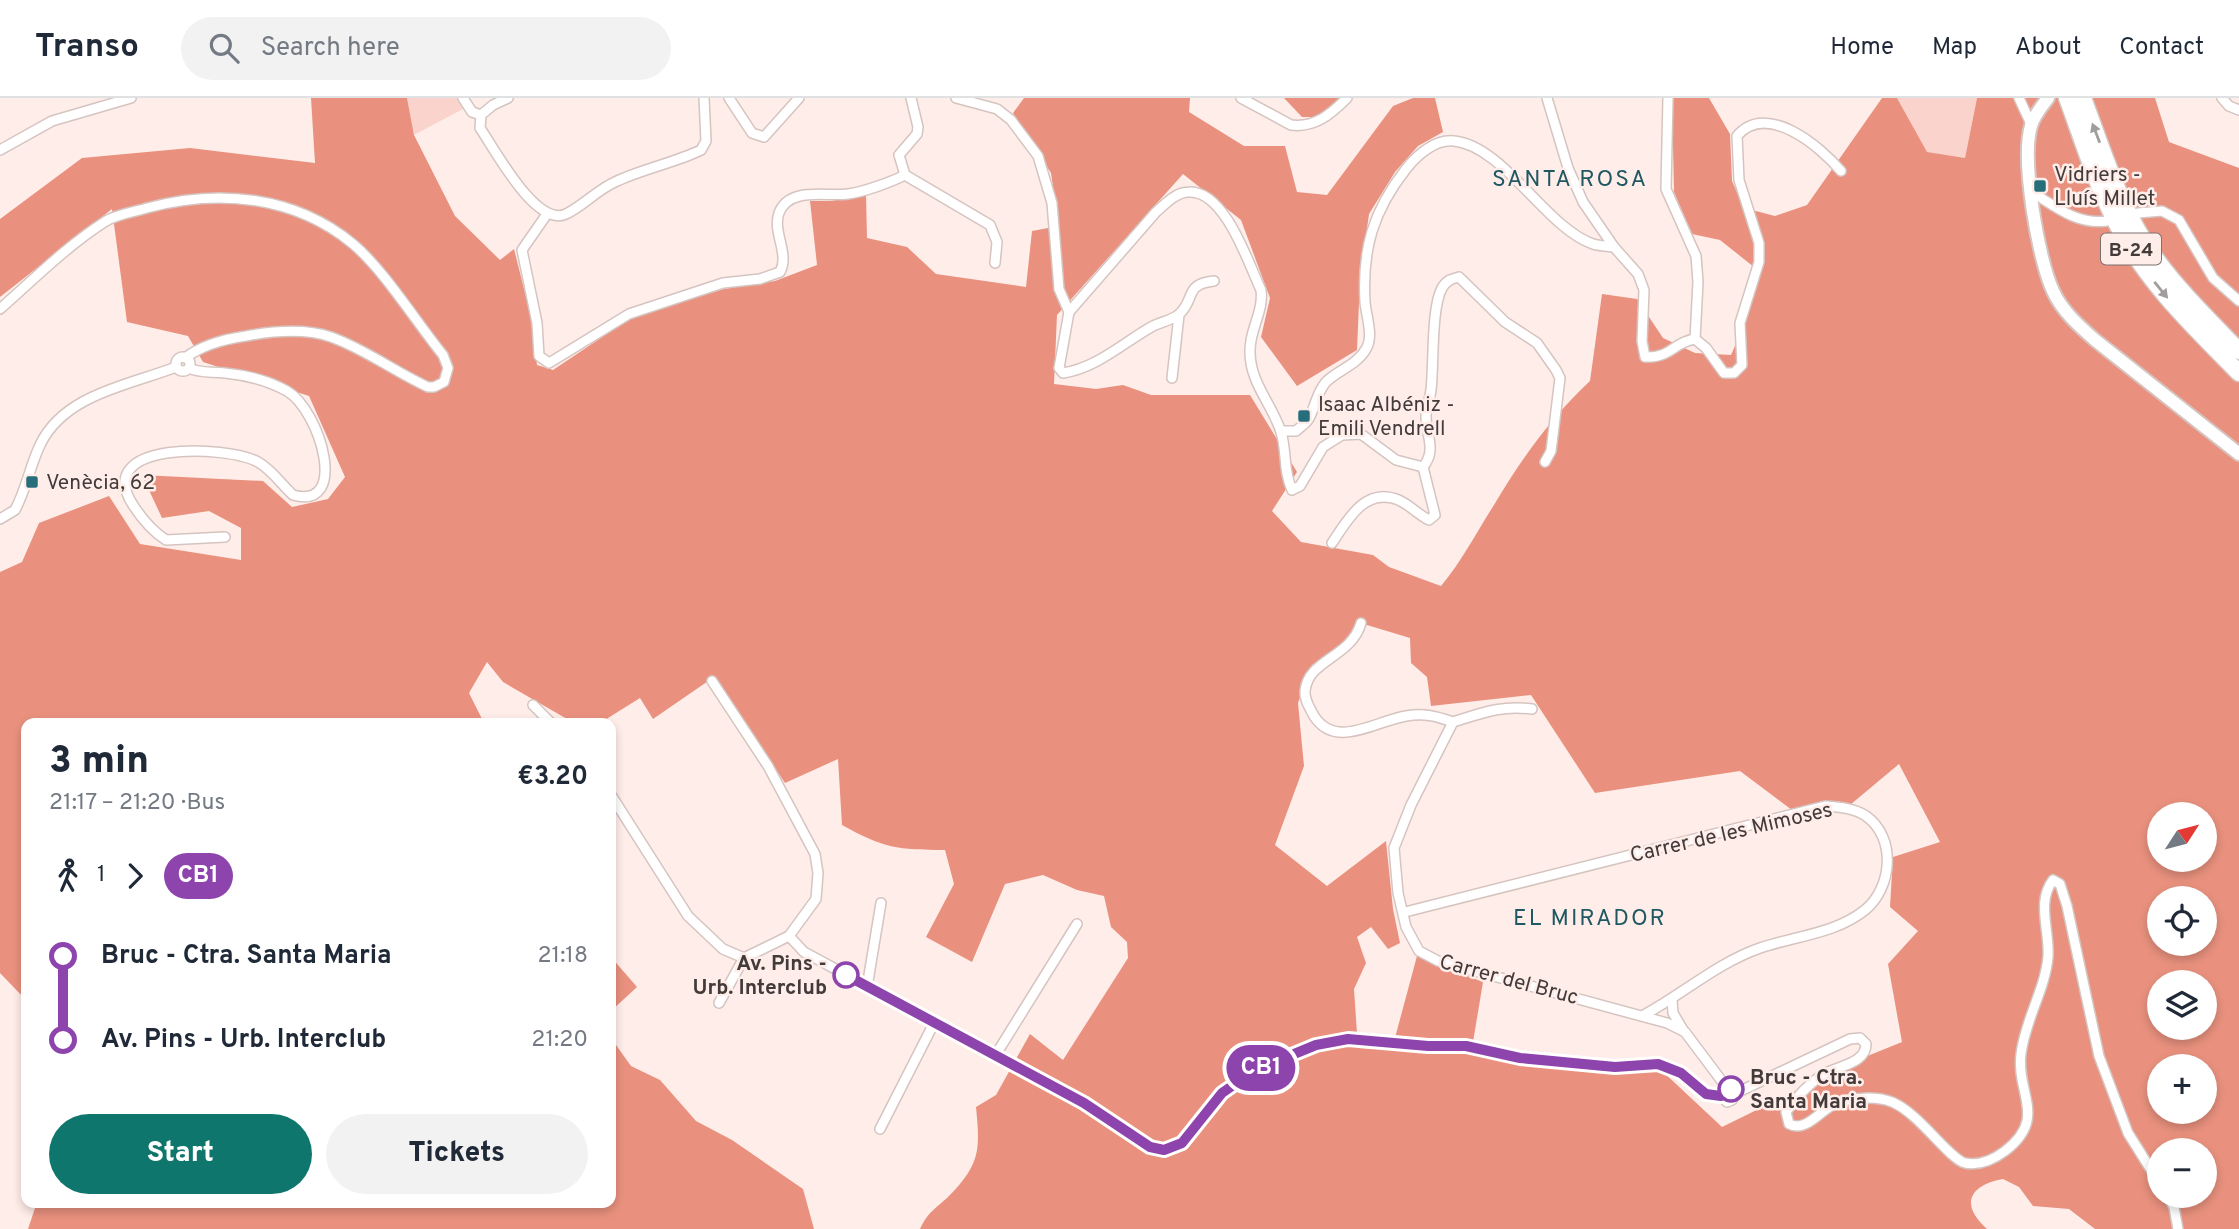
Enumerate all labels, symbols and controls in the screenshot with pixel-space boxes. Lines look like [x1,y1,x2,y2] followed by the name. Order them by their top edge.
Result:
[181,17,671,80] search box
[35,27,139,69] text: Transo
[205,29,243,67] icon: search
[261,32,400,65] text: Search here
[1830,33,1894,63] text: Home
[1932,33,1977,63] text: Map
[2015,33,2081,63] text: About
[2119,33,2204,63] text: Contact
[2090,122,2101,143] one-way arrow
[2054,162,2155,213] place label: Vidriers - Lluís Millet
[1492,166,1648,195] district label: SANTA ROSA
[2032,178,2048,194] marker: Vidriers - Lluís Millet
[2101,234,2161,265] road number: B-24
[2154,281,2168,299] one-way arrow
[1318,392,1455,443] place label: Isaac Albéniz - Emili Vendrell
[1296,408,1312,424] marker: Isaac Albéniz - Emili Vendrell
[46,470,155,497] place label: Venècia, 62
[24,474,40,490] marker: Venècia, 62
[49,738,149,787] text: 3 min
[517,761,588,794] text: €3.20
[49,789,225,818] text: 21:17 – 21:20 · Bus
[1627,797,1835,870] street label: Carrer de les Mimoses
[2147,802,2217,872] north arrow
[2147,802,2217,1208] map controls
[49,857,87,895] icon: walk
[116,857,154,895] icon: forward
[97,861,106,890] text: 1
[178,861,219,891] text: CB1
[2147,886,2217,956] button: locate
[1513,905,1667,934] district label: EL MIRADOR
[101,940,392,973] text: Bruc - Ctra. Santa Maria
[538,942,588,971] text: 21:18
[1436,949,1581,1012] street label: Carrer del Bruc
[693,951,827,1002] place label: Av. Pins - Urb. Interclub
[833,962,859,988] marker: Av. Pins - Urb. Interclub
[2147,970,2217,1040] button: layers
[101,1024,386,1057] text: Av. Pins - Urb. Interclub
[531,1026,588,1055] text: 21:20
[1221,1045,1301,1091] line badge: CB1
[1240,1053,1282,1083] text: CB1
[2147,1054,2217,1124] button: +
[1750,1065,1867,1116] place label: Bruc - Ctra. Santa Maria
[1718,1076,1744,1102] marker: Bruc - Ctra. Santa Maria
[49,1114,312,1194] button: Start
[326,1114,588,1194] button: Tickets
[2147,1138,2217,1208] button: −

